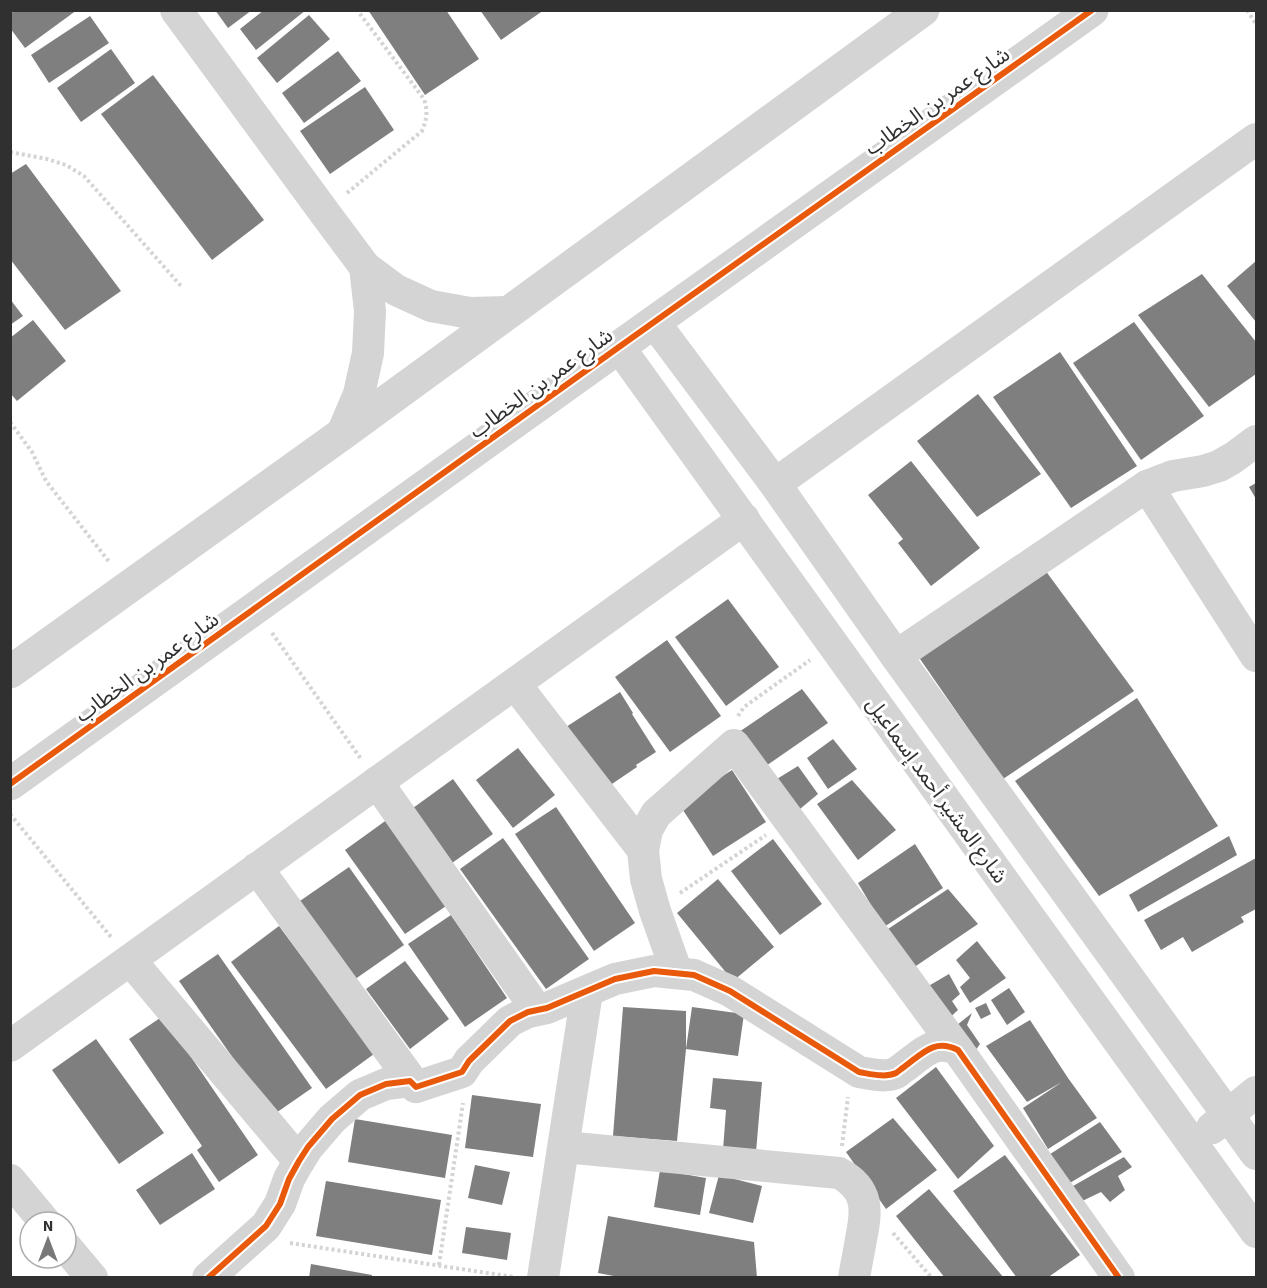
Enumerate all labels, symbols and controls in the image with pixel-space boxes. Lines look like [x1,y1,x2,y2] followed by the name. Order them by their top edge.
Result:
[858,40,1016,162] street label: شارع عمر بن الخطاب
[463,321,619,445] street label: شارع عمر بن الخطاب
[69,605,225,729] street label: شارع عمر بن الخطاب
[859,691,1015,889] street label: شارع المشير أحمد إسماعيل
[18,1210,78,1270] north arrow
[43,1215,53,1237] text: N

